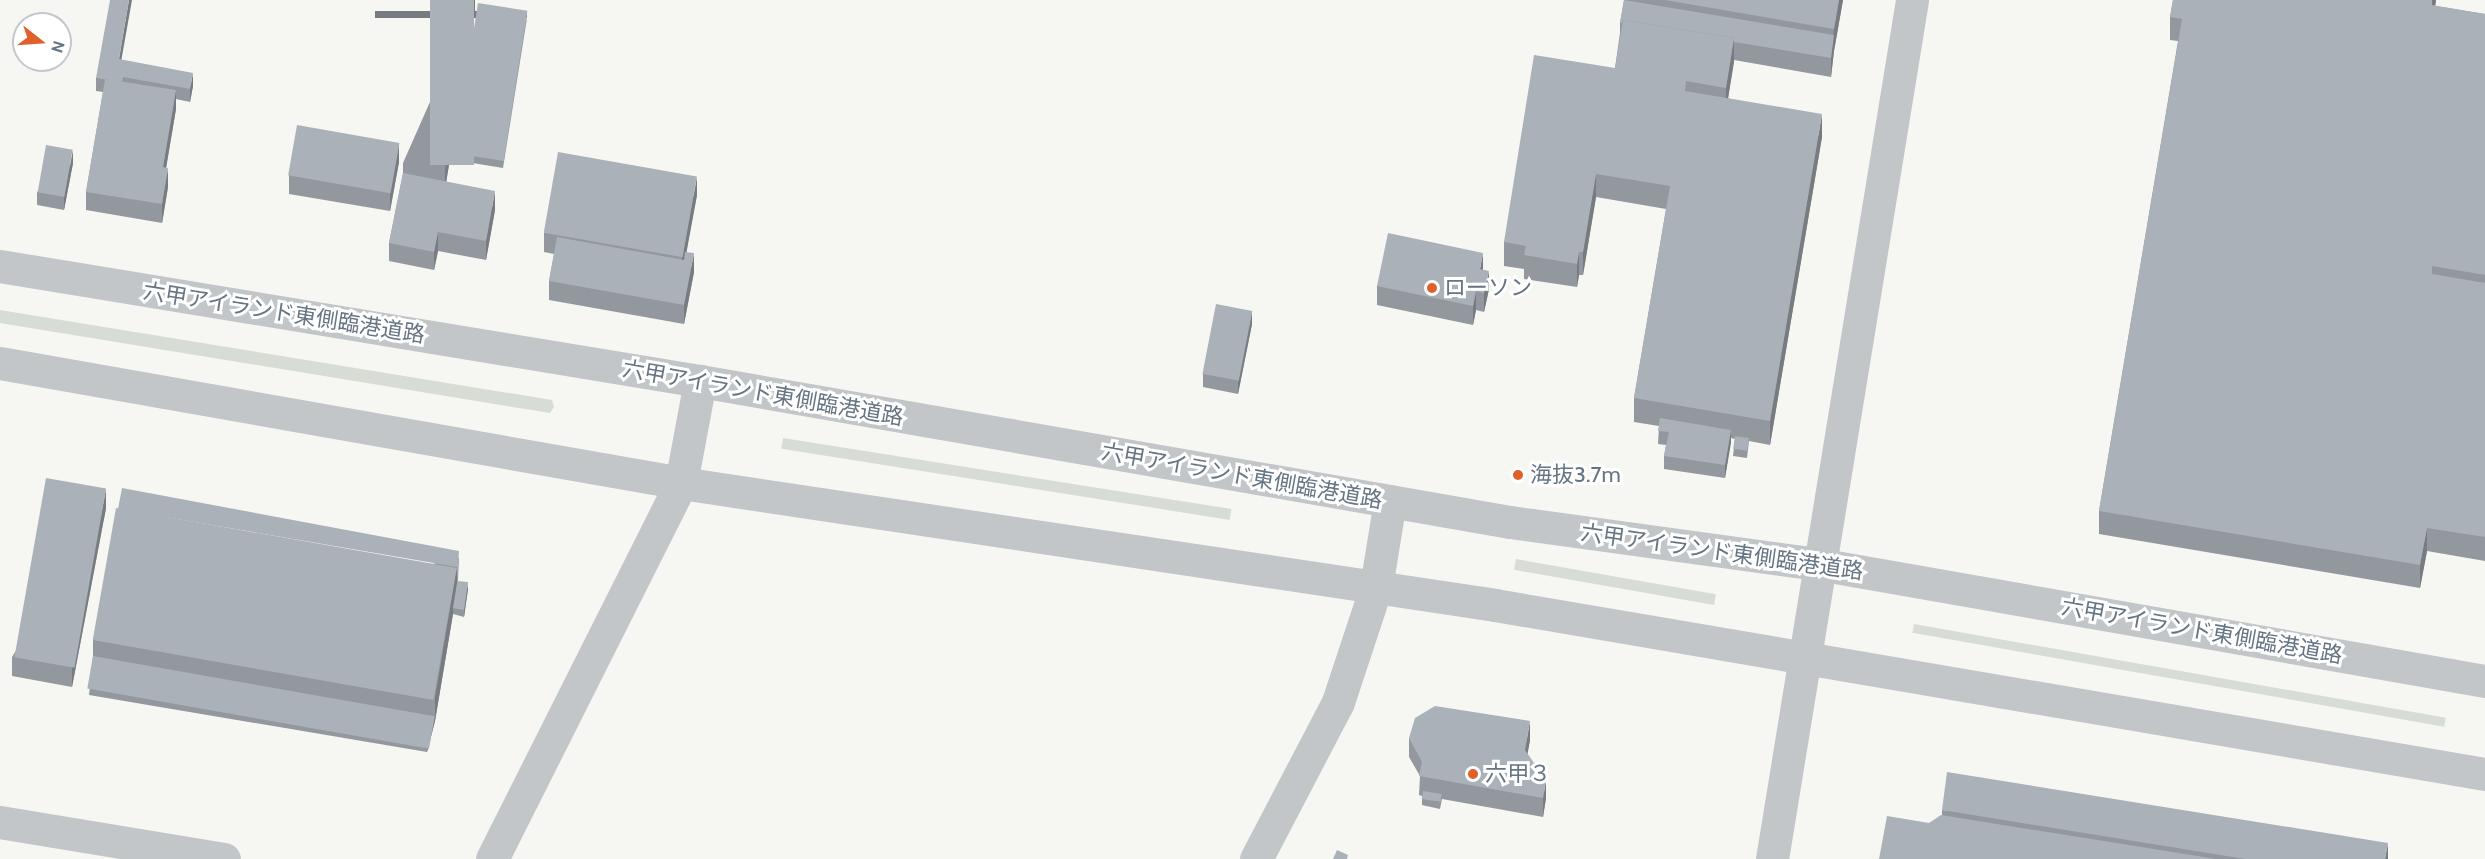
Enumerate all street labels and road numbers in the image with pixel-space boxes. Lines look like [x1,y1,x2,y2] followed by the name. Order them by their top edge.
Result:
[141,278,427,348] street label: 六甲アイランド東側臨港道路
[620,355,906,431] street label: 六甲アイランド東側臨港道路
[1099,438,1385,514] street label: 六甲アイランド東側臨港道路
[1579,519,1865,585] street label: 六甲アイランド東側臨港道路
[2059,593,2345,669] street label: 六甲アイランド東側臨港道路

